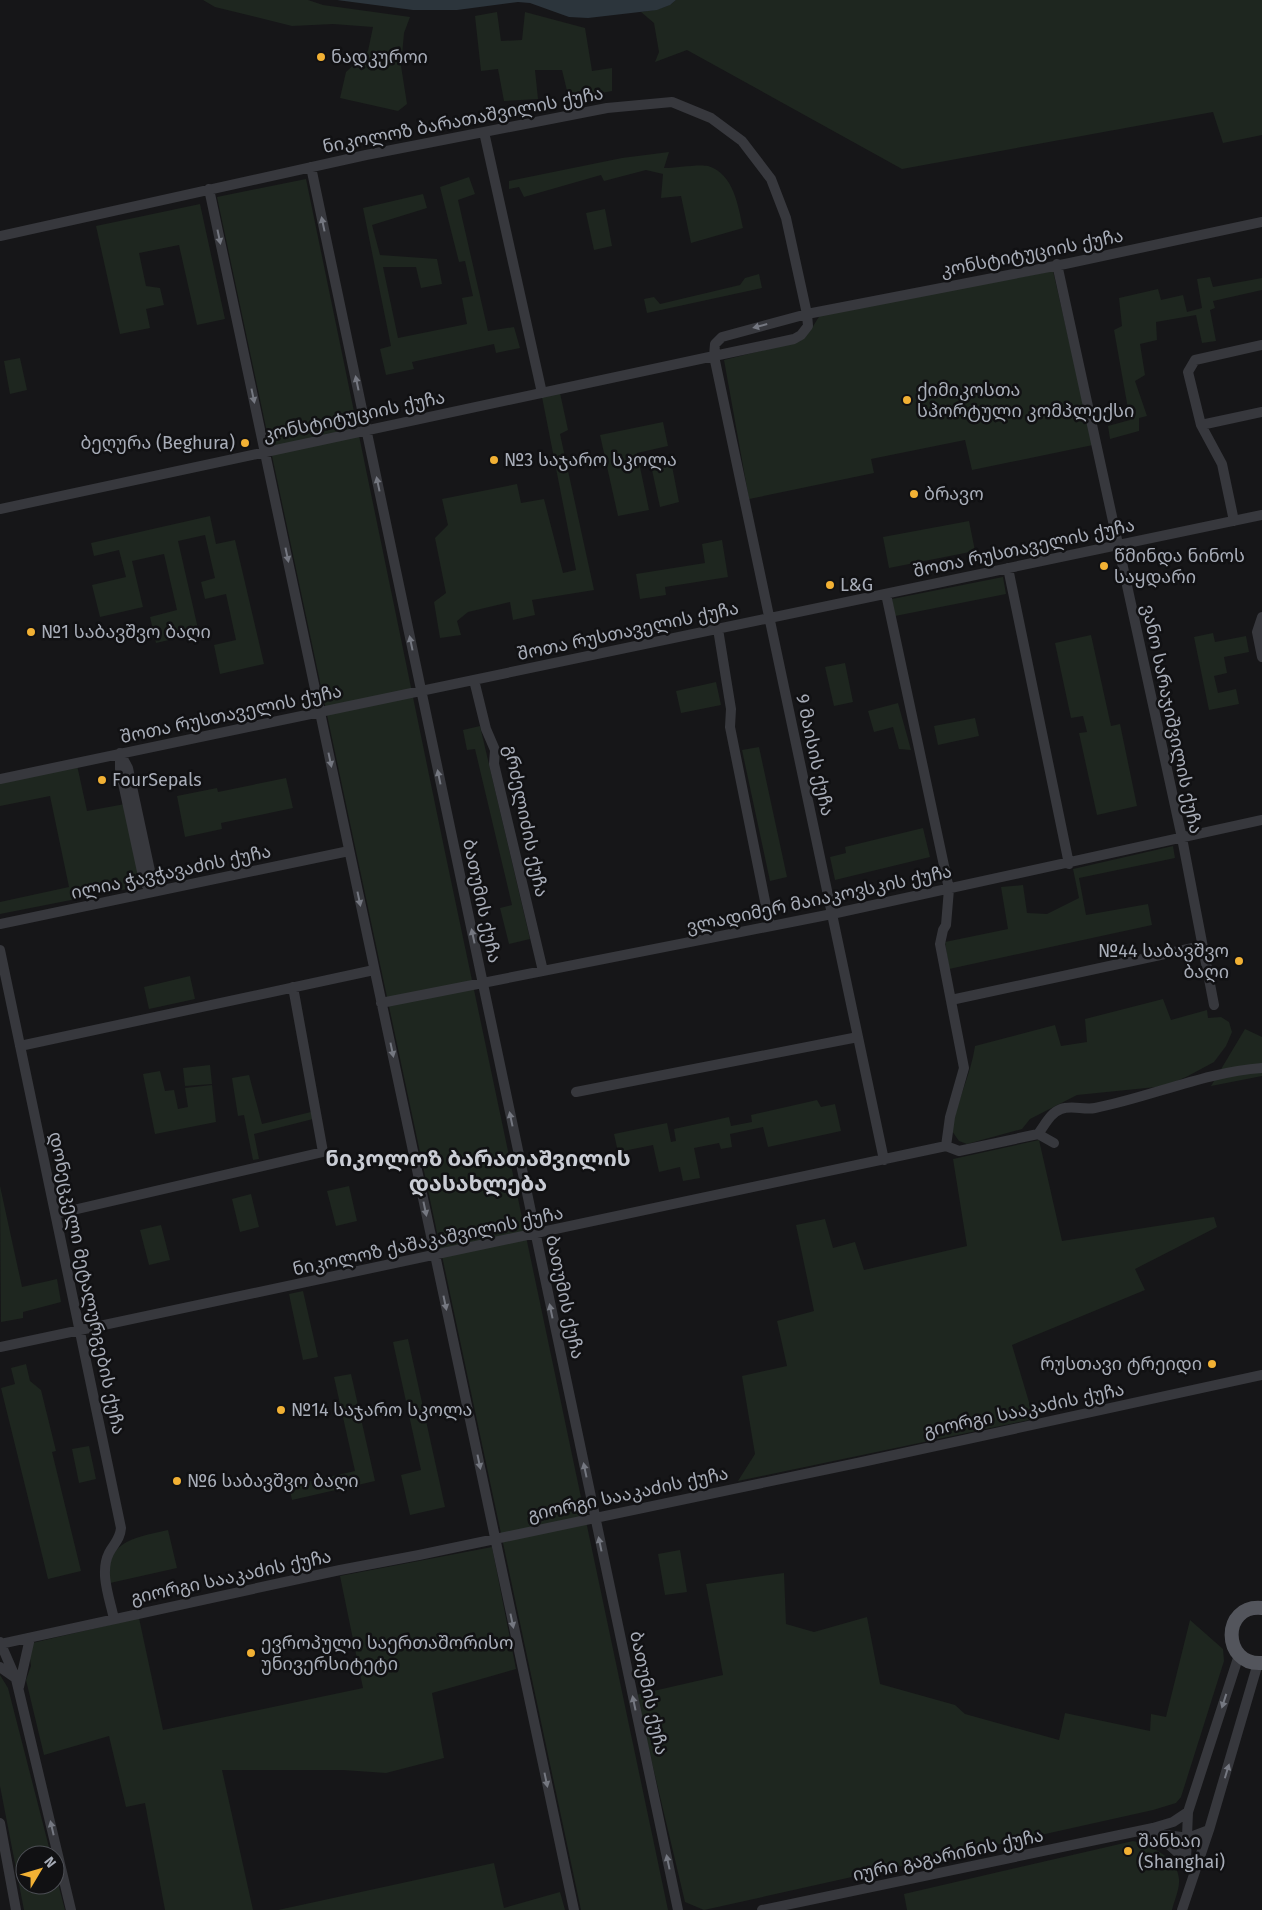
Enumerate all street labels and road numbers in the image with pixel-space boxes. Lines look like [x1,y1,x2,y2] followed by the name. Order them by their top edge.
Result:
[321,82,605,158] street label: ნიკოლოზ ბარათაშვილის ქუჩა
[939,224,1125,282] street label: კონსტიტუციის ქუჩა
[261,386,447,446] street label: კონსტიტუციის ქუჩა
[911,514,1137,582] street label: შოთა რუსთაველის ქუჩა
[515,597,741,665] street label: შოთა რუსთაველის ქუჩა
[1137,602,1207,836] street label: ვანო სარაჯიშვილის ქუჩა
[118,680,344,748] street label: შოთა რუსთაველის ქუჩა
[791,692,839,818] street label: 9 მაისის ქუჩა
[499,743,553,899] street label: გრძელიძის ქუჩა
[458,837,506,965] street label: ბათუმის ქუჩა
[69,840,273,904] street label: ილია ჭავჭავაძის ქუჩა
[684,860,954,938] street label: ვლადიმერ მაიაკოვსკის ქუჩა
[44,1130,130,1436] street label: დონეცკელი მეტალურგების ქუჩა
[291,1202,565,1280] street label: ნიკოლოზ ქაშაკაშვილის ქუჩა
[541,1233,589,1361] street label: ბათუმის ქუჩა
[922,1378,1126,1442] street label: გიორგი სააკაძის ქუჩა
[526,1462,730,1526] street label: გიორგი სააკაძის ქუჩა
[129,1545,333,1609] street label: გიორგი სააკაძის ქუჩა
[625,1629,673,1757] street label: ბათუმის ქუჩა
[851,1824,1045,1886] street label: იური გაგარინის ქუჩა

